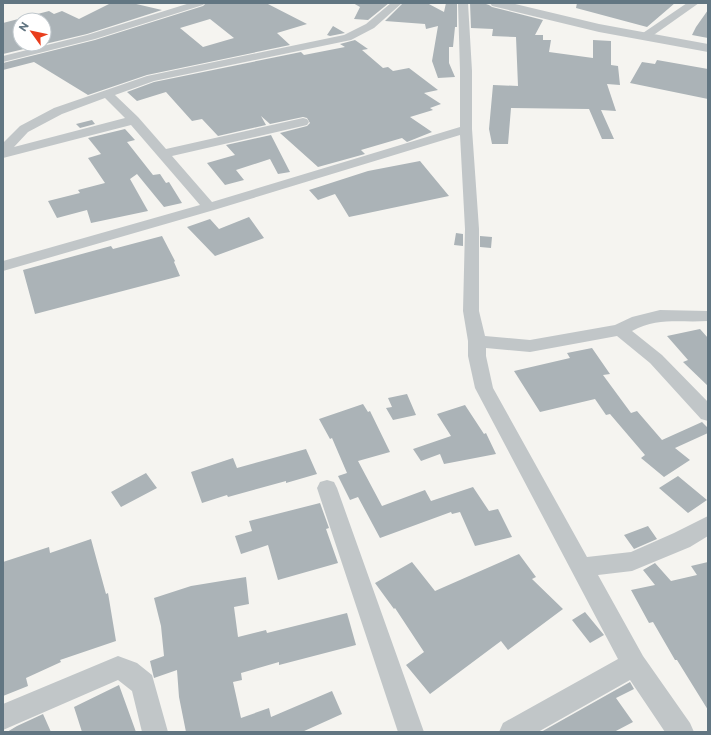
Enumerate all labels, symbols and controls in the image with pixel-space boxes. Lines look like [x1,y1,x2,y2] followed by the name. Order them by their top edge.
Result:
[12,12,52,52] north arrow
[15,19,31,33] text: N

